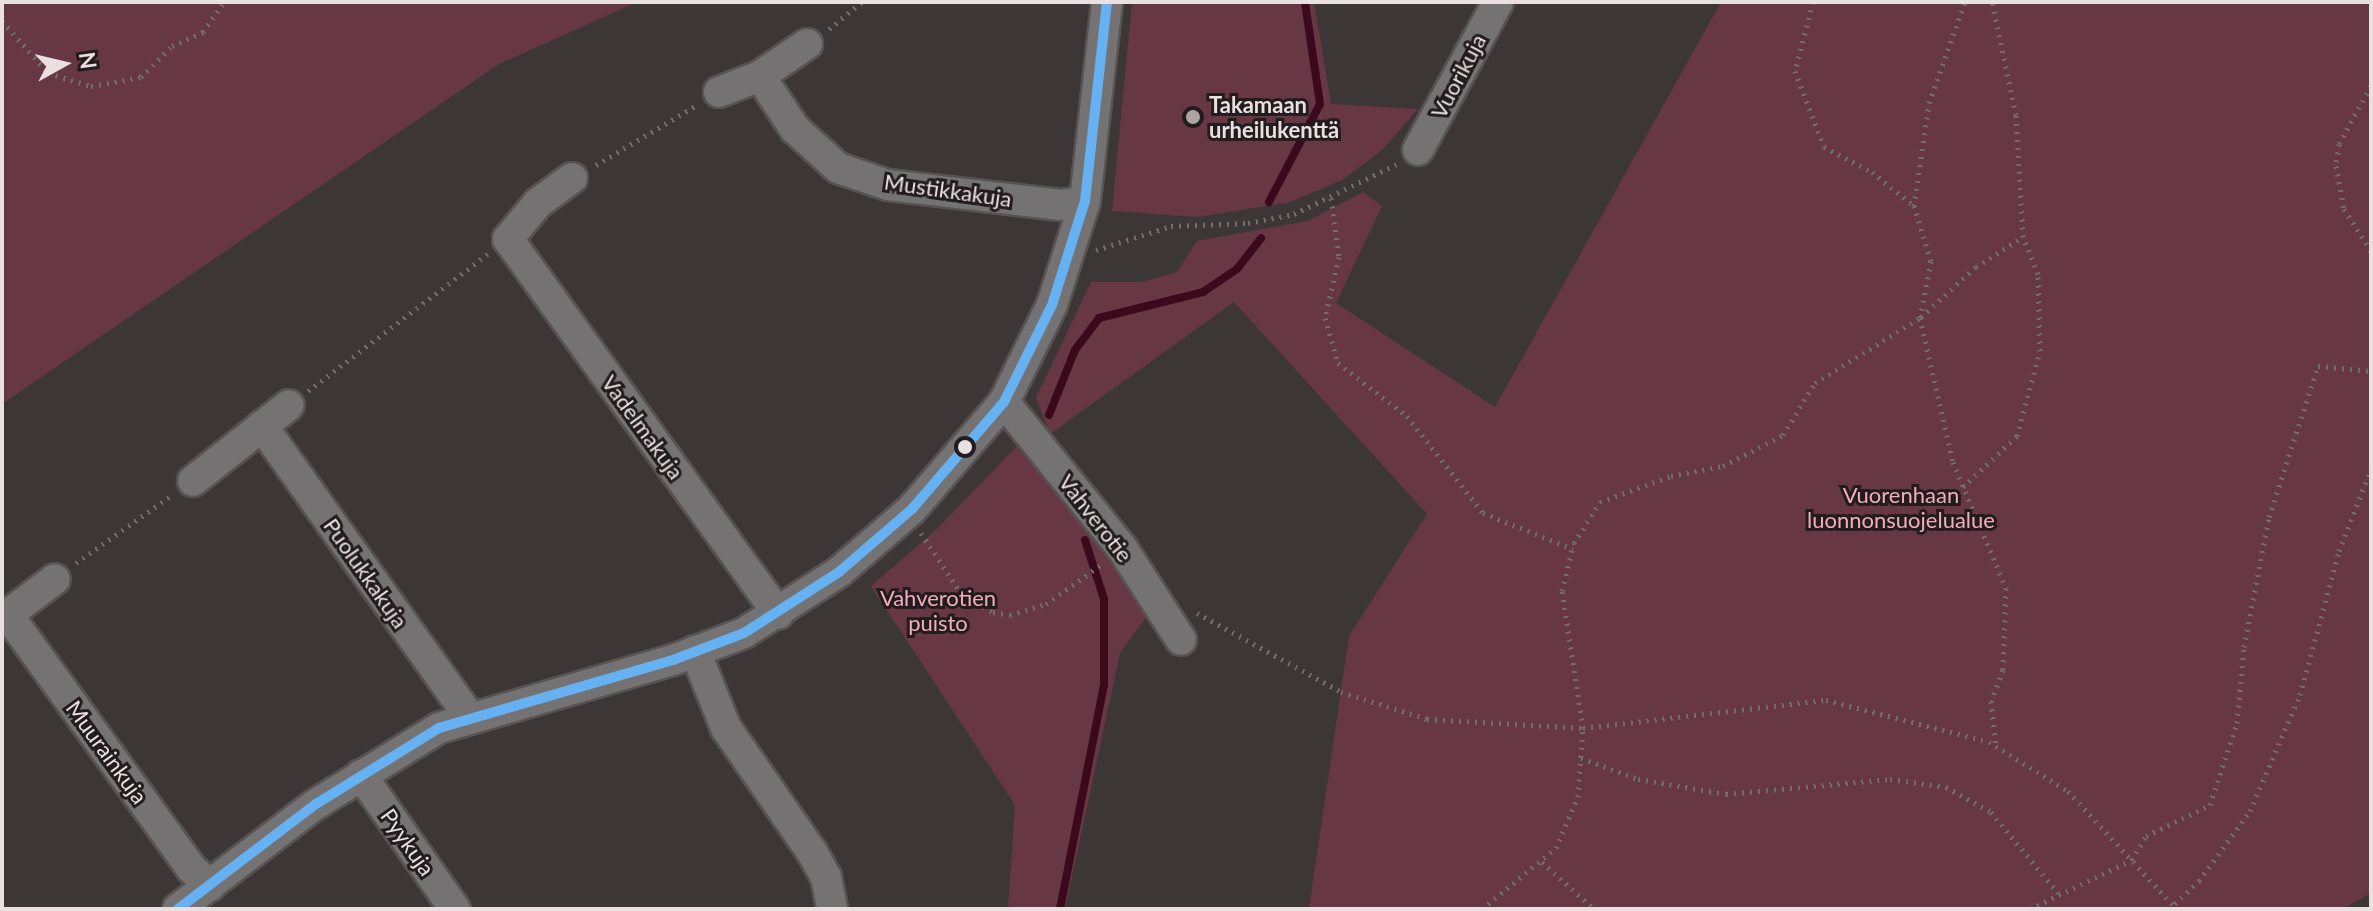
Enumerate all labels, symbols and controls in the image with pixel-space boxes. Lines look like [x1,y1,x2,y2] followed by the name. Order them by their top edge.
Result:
[24,24,104,104] north arrow
[1425,29,1491,123] street label: Vuorikuja
[74,50,103,71] text: N
[1209,91,1339,142] place label: Takamaan urheilukenttä
[1184,108,1202,126] marker: Takamaan urheilukenttä
[883,168,1013,212] street label: Mustikkakuja
[596,370,690,484] street label: Vadelmakuja
[957,439,973,455] unlabelled marker
[1054,469,1138,567] street label: Vahverotie
[1807,481,1995,532] park label: Vuorenhaan luonnonsuojelualue
[318,513,414,633] street label: Puolukkakuja
[880,584,996,636] park label: Vahverotien puisto
[61,695,153,809] street label: Muurainkuja
[376,803,440,881] street label: Pyykuja

